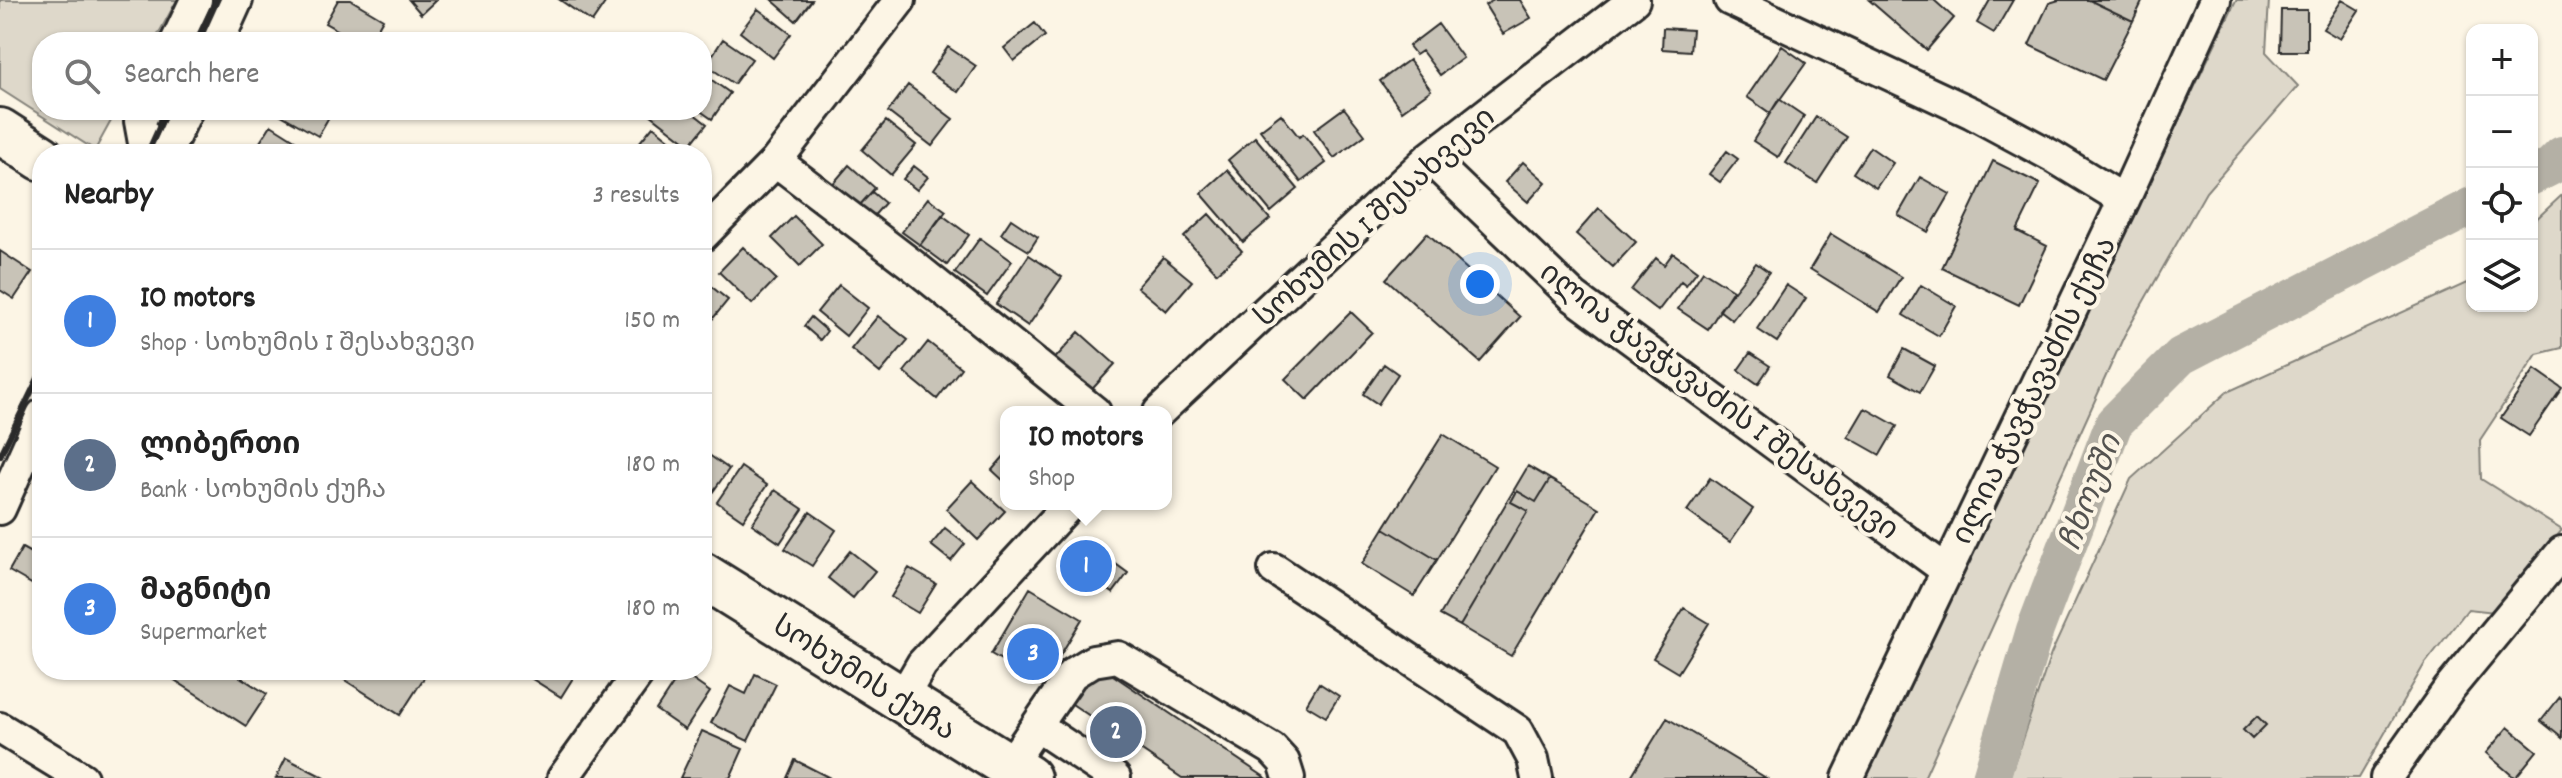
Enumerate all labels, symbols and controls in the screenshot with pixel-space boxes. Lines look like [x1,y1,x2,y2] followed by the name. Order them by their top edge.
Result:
[2466,24,2538,312] map controls
[2466,24,2538,96] button: +
[32,32,712,120] search box
[60,54,104,98] icon: search
[124,55,260,98] text: Search here
[2466,96,2538,168] button: −
[1247,99,1507,340] street label: სოხუმის I შესახვევი
[2466,168,2538,240] button: locate
[64,172,153,221] text: Nearby
[593,178,680,215] text: 3 results
[1944,231,2130,553] street label: ილია ჭავჭავაძის ქუჩა
[2466,240,2538,312] button: layers
[1529,254,1906,553] street label: ილია ჭავჭავაძის I შესახვევი
[1460,264,1500,304] your location
[140,279,256,322] text: IO motors
[87,303,93,340] text: 1
[624,303,680,340] text: 150 m
[140,326,475,363] text: Shop · სოხუმის I შესახვევი
[1000,406,1172,510] popup
[1028,418,1144,461] text: IO motors
[140,426,300,469] text: ლიბერთი
[2051,428,2137,558] water label: ჩხოუში
[84,447,96,484] text: 2
[626,447,680,484] text: 180 m
[1028,461,1075,498] text: Shop
[140,473,386,510] text: Bank · სოხუმის ქუჩა
[1060,536,1112,596] pin: 1
[140,572,271,615] text: მაგნიტი
[84,591,96,628] text: 3
[626,591,680,628] text: 180 m
[763,607,963,754] street label: სოხუმის ქუჩა
[140,615,267,652] text: Supermarket
[1007,624,1059,684] pin: 3
[1090,702,1142,762] pin: 2

